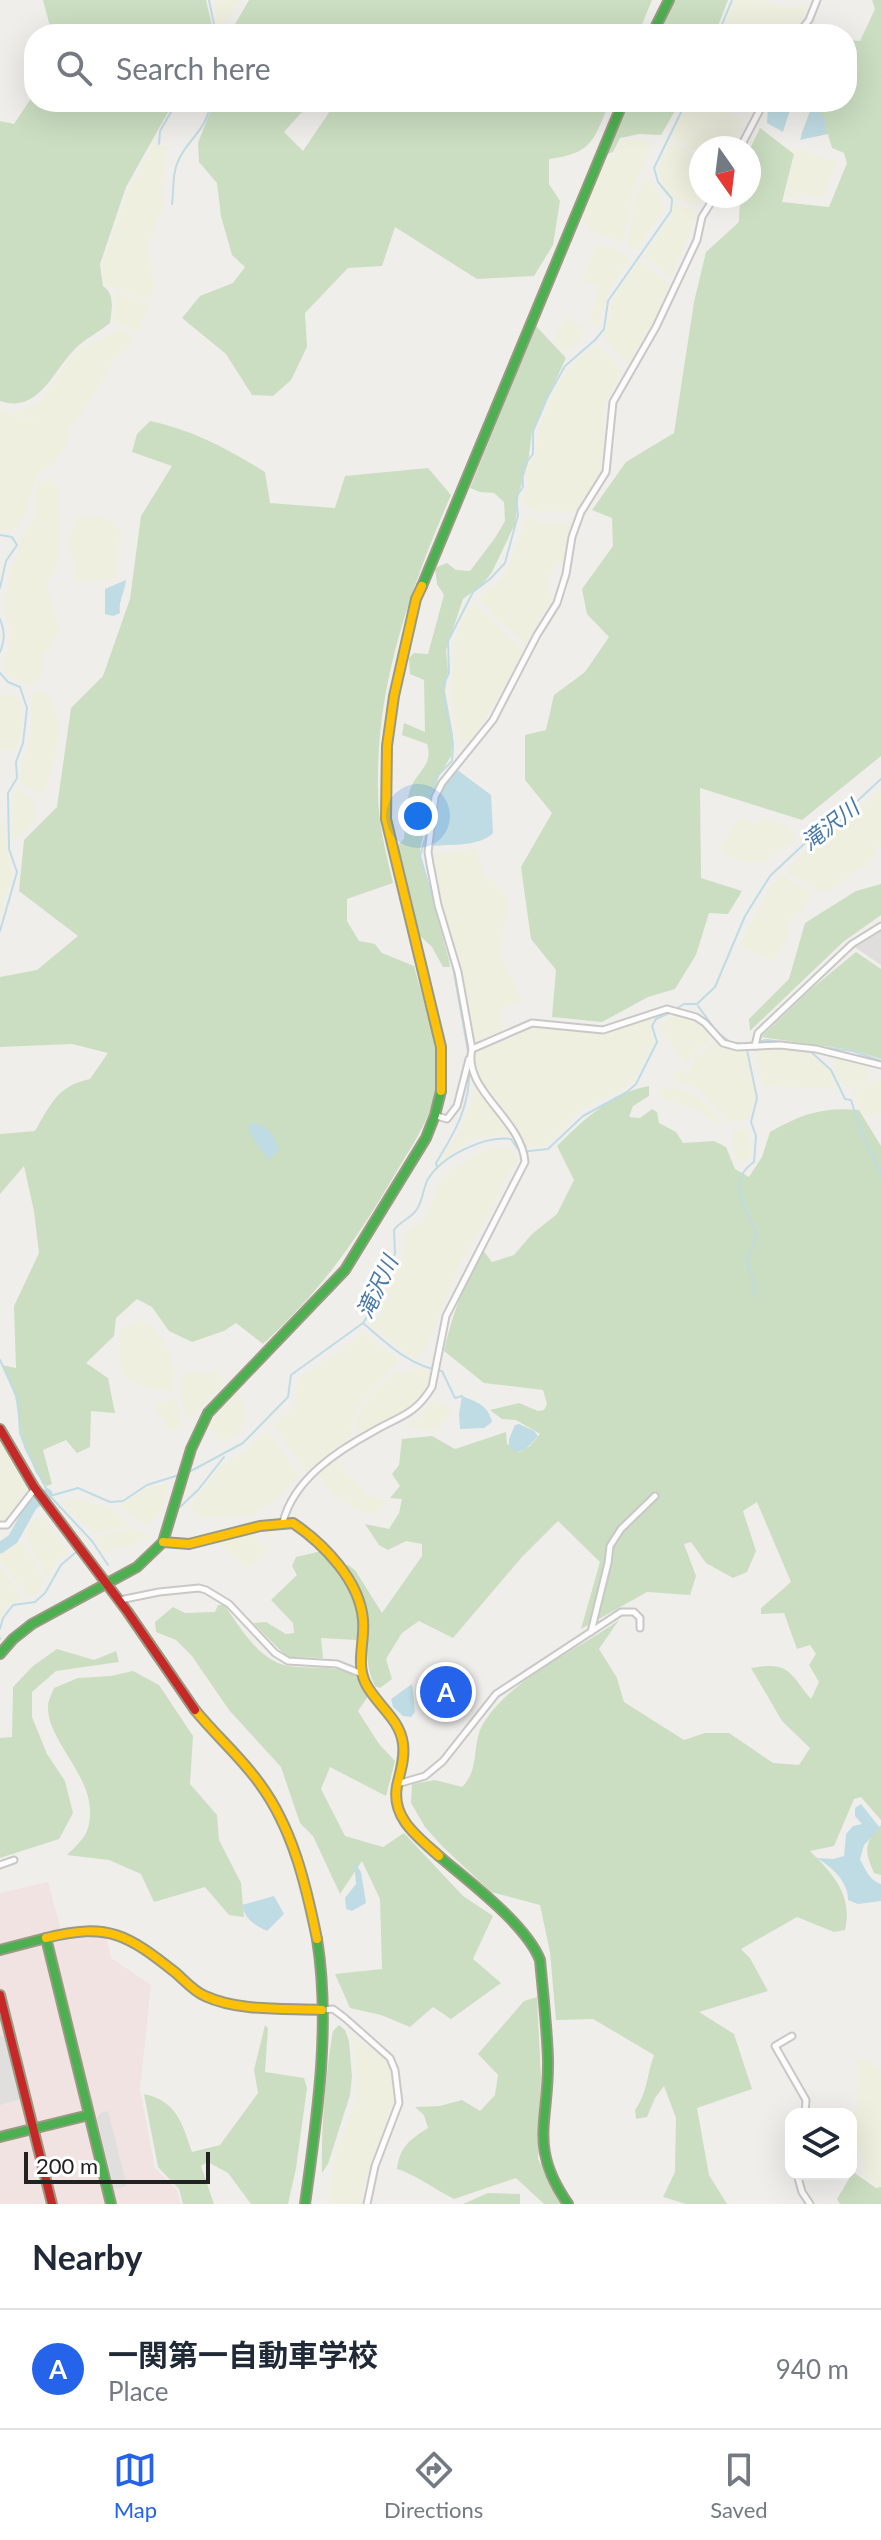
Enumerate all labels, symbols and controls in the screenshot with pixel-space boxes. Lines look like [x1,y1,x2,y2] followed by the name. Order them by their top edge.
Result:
[24,24,857,112] search box
[52,46,96,90] icon: search
[116,50,271,86] text: Search here
[689,136,761,208] north arrow
[795,792,866,856] water label: 滝沢川
[398,796,438,836] your location
[350,1249,404,1322] water label: 滝沢川
[420,1662,472,1722] pin: A
[785,2108,857,2180] map controls
[785,2108,857,2180] button: layers
[24,2148,210,2184] scale bar
[36,2152,98,2179] text: 200 m
[32,2236,143,2277] text: Nearby
[108,2336,378,2372] text: 一関第一自動車学校
[49,2353,67,2385] text: A
[776,2353,849,2385] text: 940 m
[108,2375,169,2407] text: Place
[113,2448,157,2523] tab: Map
[384,2448,483,2523] tab: Directions
[710,2448,768,2523] tab: Saved

